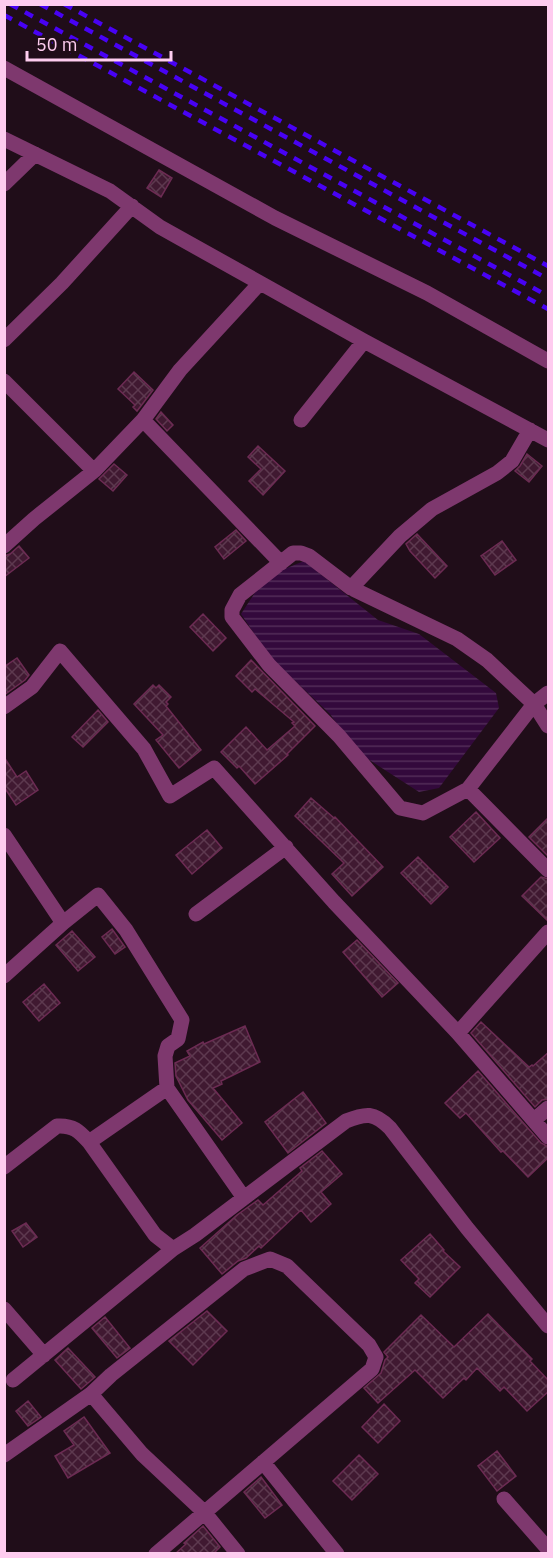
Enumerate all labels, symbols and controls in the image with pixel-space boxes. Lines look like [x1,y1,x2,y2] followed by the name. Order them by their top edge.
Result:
[27,24,171,62] scale bar
[36,33,78,56] text: 50 m

